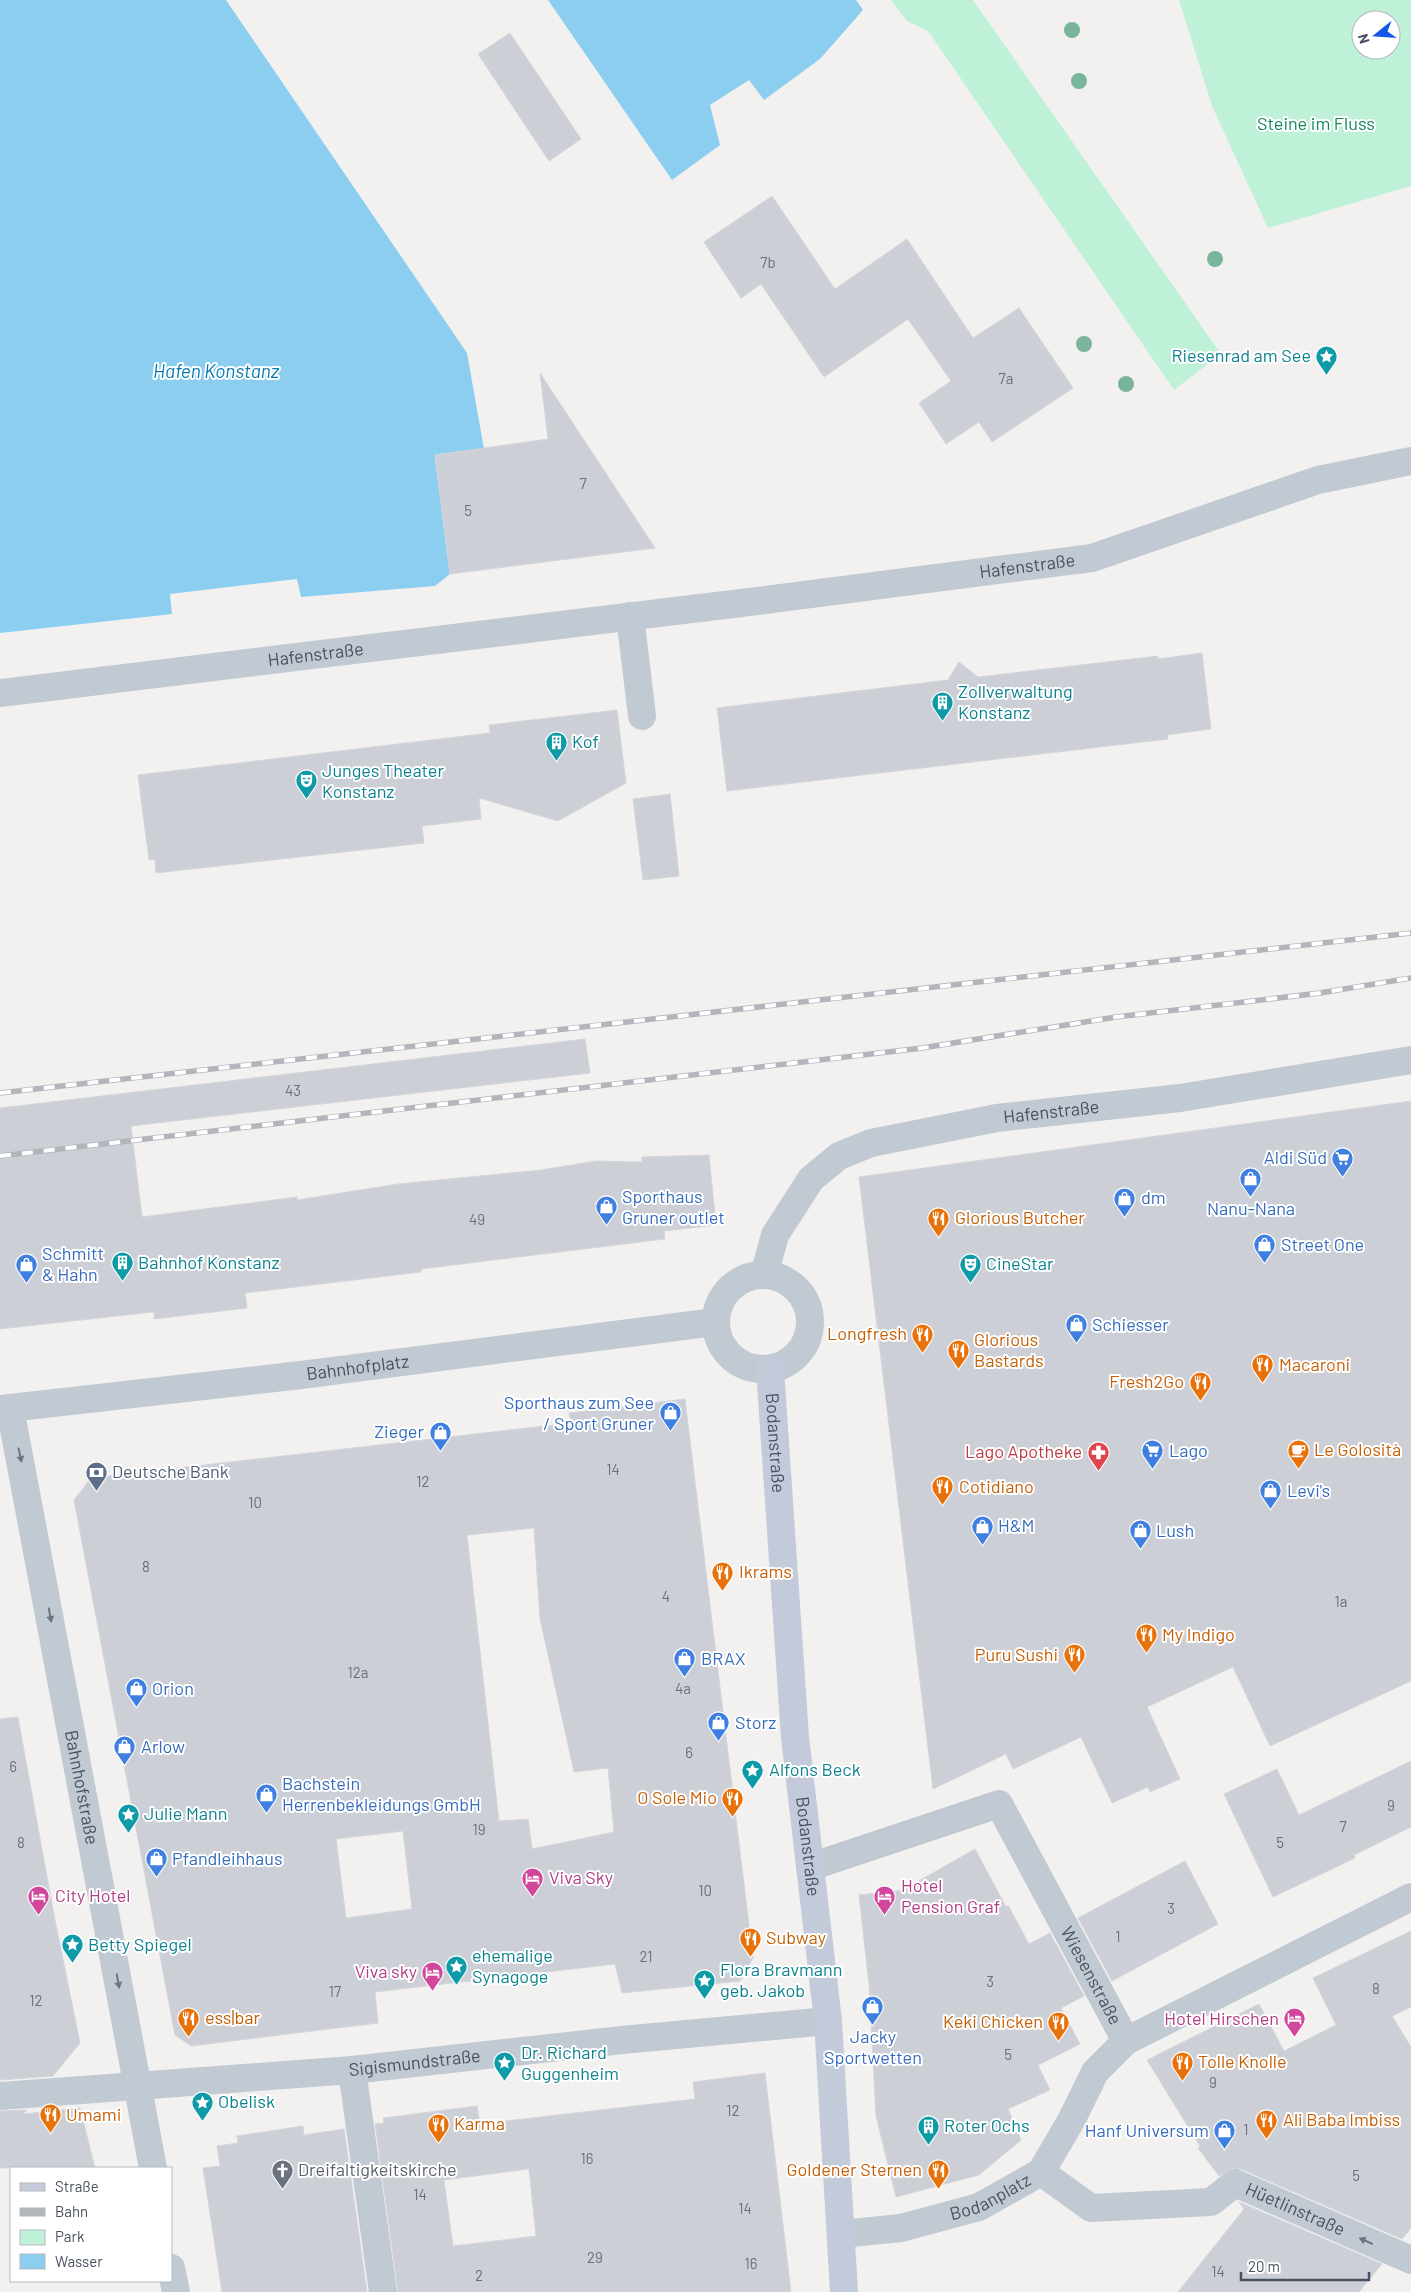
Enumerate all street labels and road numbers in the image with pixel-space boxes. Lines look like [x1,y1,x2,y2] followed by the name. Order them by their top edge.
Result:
[978,548,1076,582] street label: Hafenstraße
[266,637,365,670] street label: Hafenstraße
[1002,1095,1100,1127] street label: Hafenstraße
[305,1349,410,1384] street label: Bahnhofplatz
[762,1392,790,1494] street label: Bodanstraße
[61,1728,104,1846] street label: Bahnhofstraße
[792,1795,825,1897] street label: Bodanstraße
[1057,1922,1127,2028] street label: Wiesenstraße
[347,2044,482,2080] street label: Sigismundstraße
[947,2168,1034,2224] street label: Bodanplatz
[1242,2177,1349,2240] street label: Hüetlinstraße

